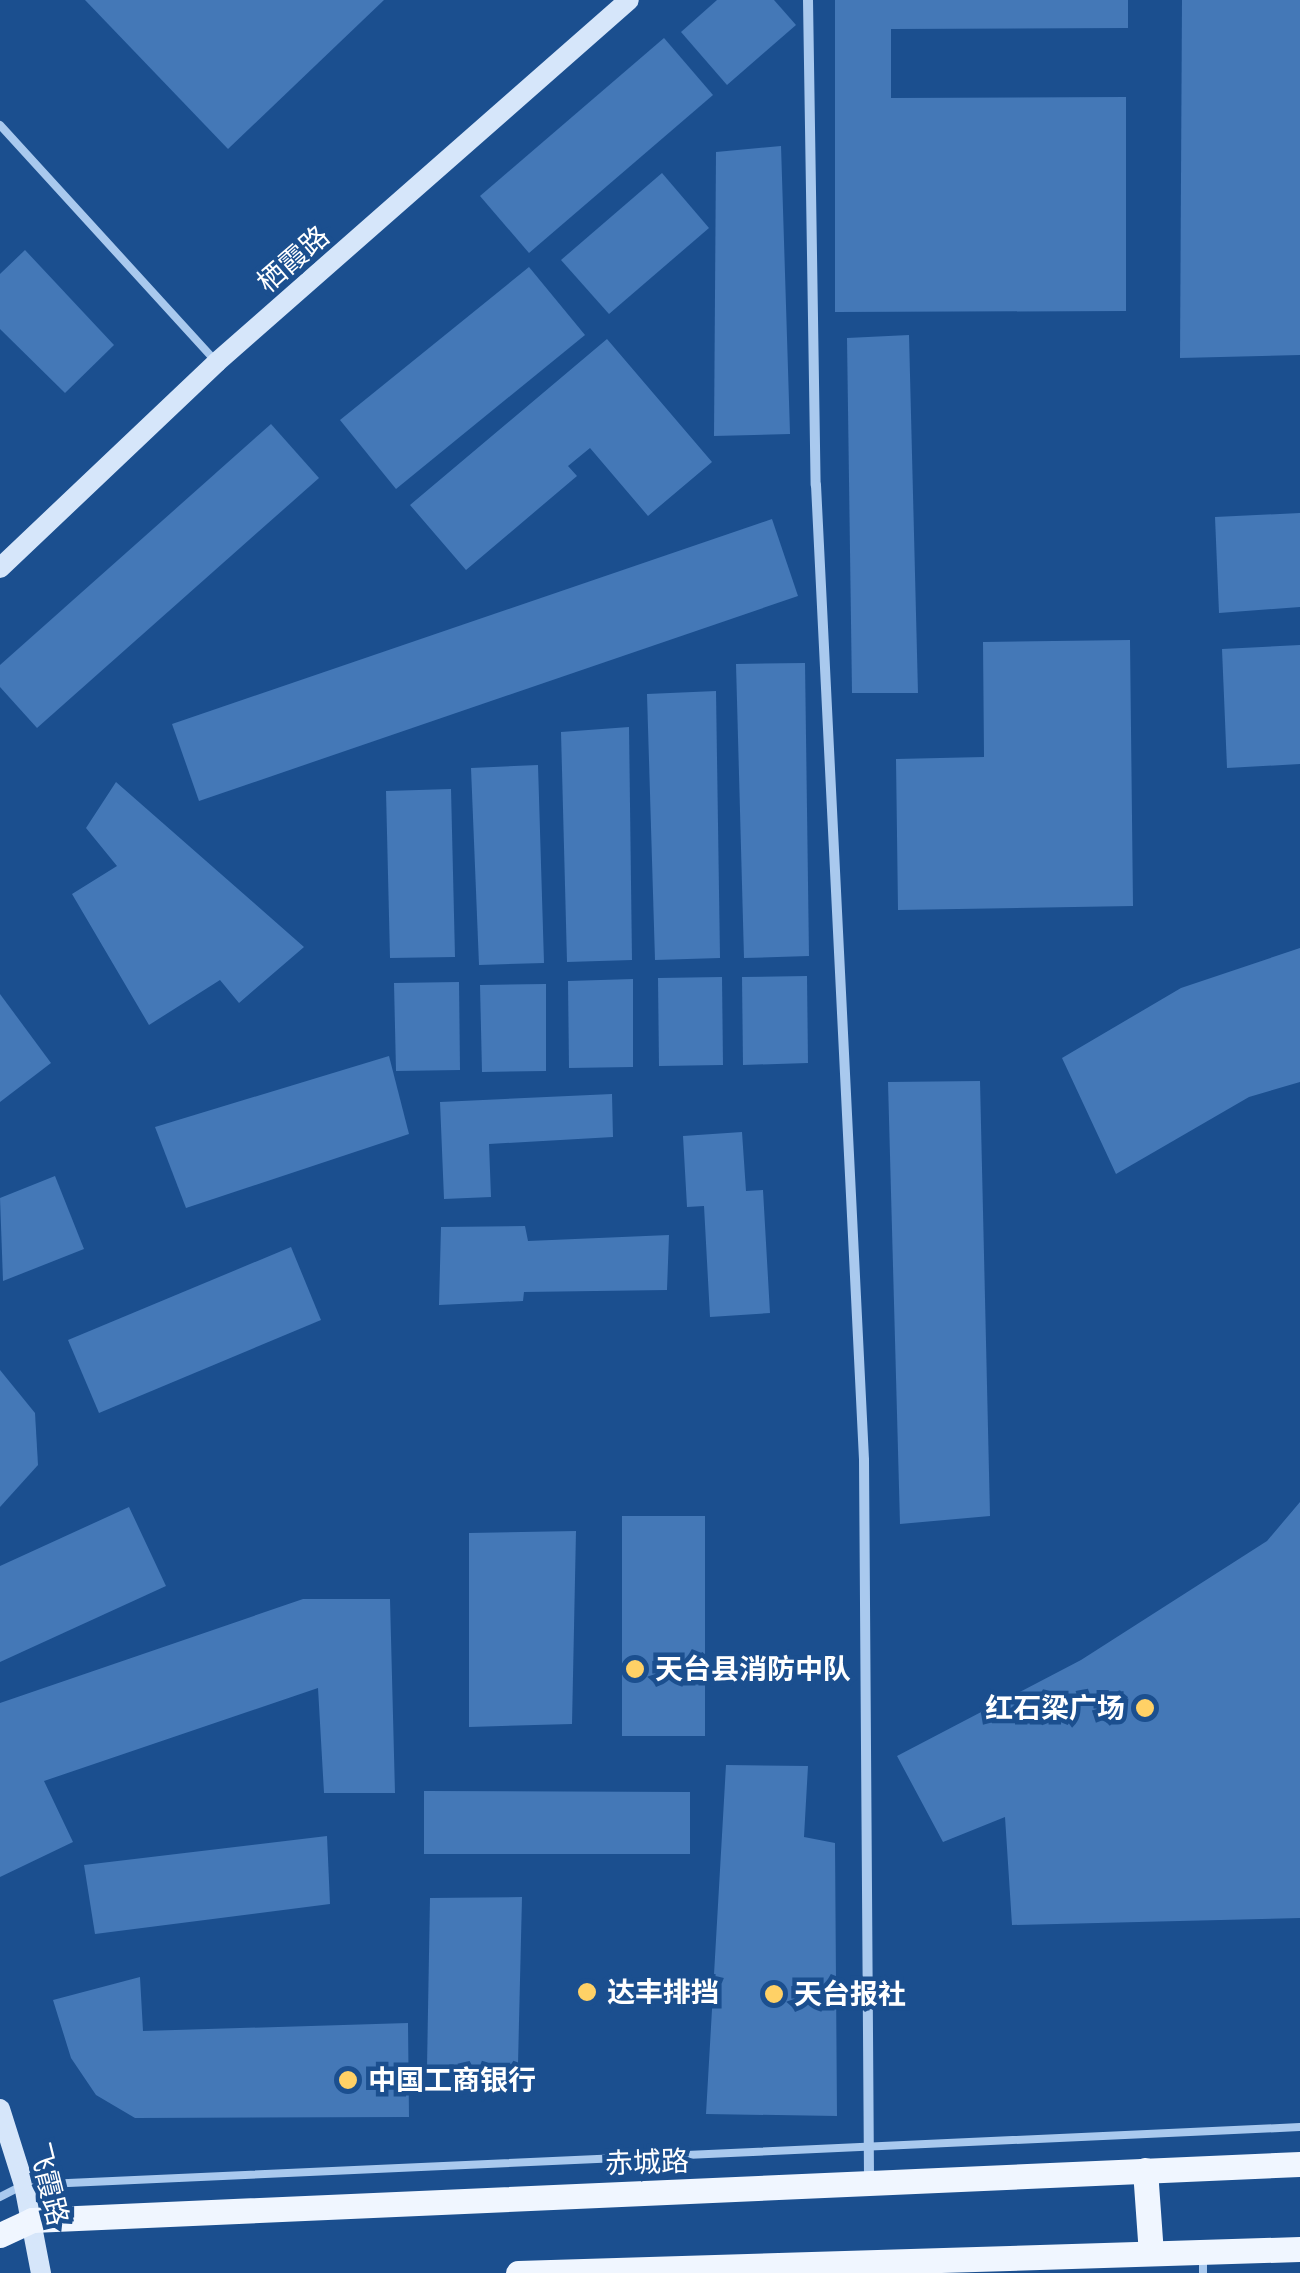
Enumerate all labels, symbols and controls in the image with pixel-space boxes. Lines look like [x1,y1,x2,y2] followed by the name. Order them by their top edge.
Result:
[250,219,336,299] street label: 栖霞路
[655,1652,851,1686] place label: 天台县消防中队
[624,1658,646,1680] marker: 天台县消防中队
[985,1691,1125,1725] place label: 红石梁广场
[1134,1697,1156,1719] marker: 红石梁广场
[607,1975,719,2009] place label: 达丰排挡
[794,1977,906,2011] place label: 天台报社
[576,1981,598,2003] marker: 达丰排挡
[763,1983,785,2005] marker: 天台报社
[368,2063,536,2097] place label: 中国工商银行
[337,2069,359,2091] marker: 中国工商银行
[23,2139,75,2229] street label: 飞霞路
[604,2144,690,2180] street label: 赤城路

